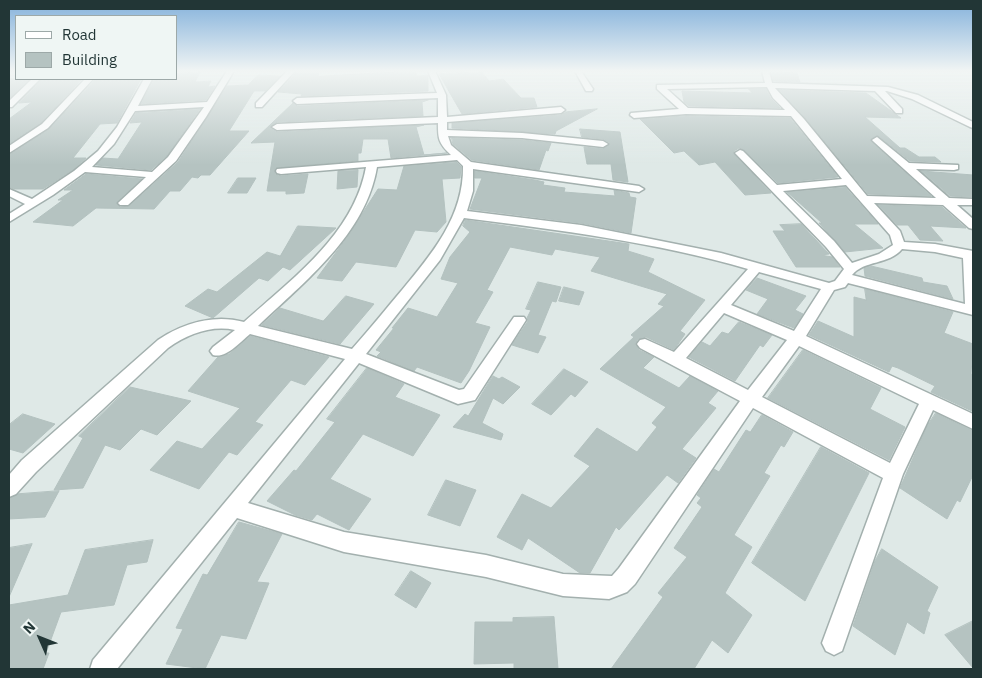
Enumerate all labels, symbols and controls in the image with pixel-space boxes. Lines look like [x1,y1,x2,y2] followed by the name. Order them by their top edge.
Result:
[15,15,178,80] legend
[62,25,97,44] text: Road
[62,50,117,69] text: Building
[15,613,65,663] north arrow
[19,618,39,637] text: N

